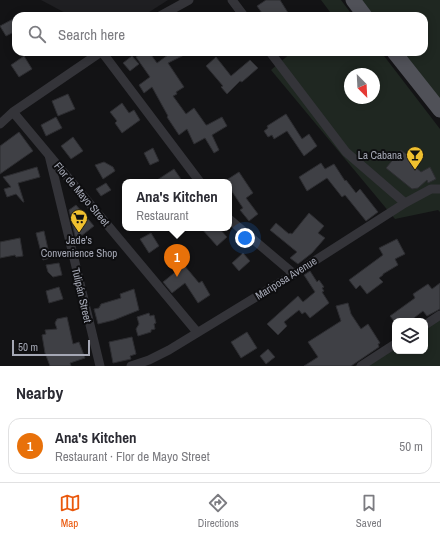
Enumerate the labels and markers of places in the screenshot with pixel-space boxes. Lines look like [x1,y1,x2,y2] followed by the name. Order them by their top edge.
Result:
[405,145,425,170] bar icon: La Cabana
[358,148,402,162] place label: La Cabana
[69,208,89,233] supermarket icon: Jade's Convenience Shop
[41,233,117,260] place label: Jade's Convenience Shop
[164,244,190,277] pin: 1

